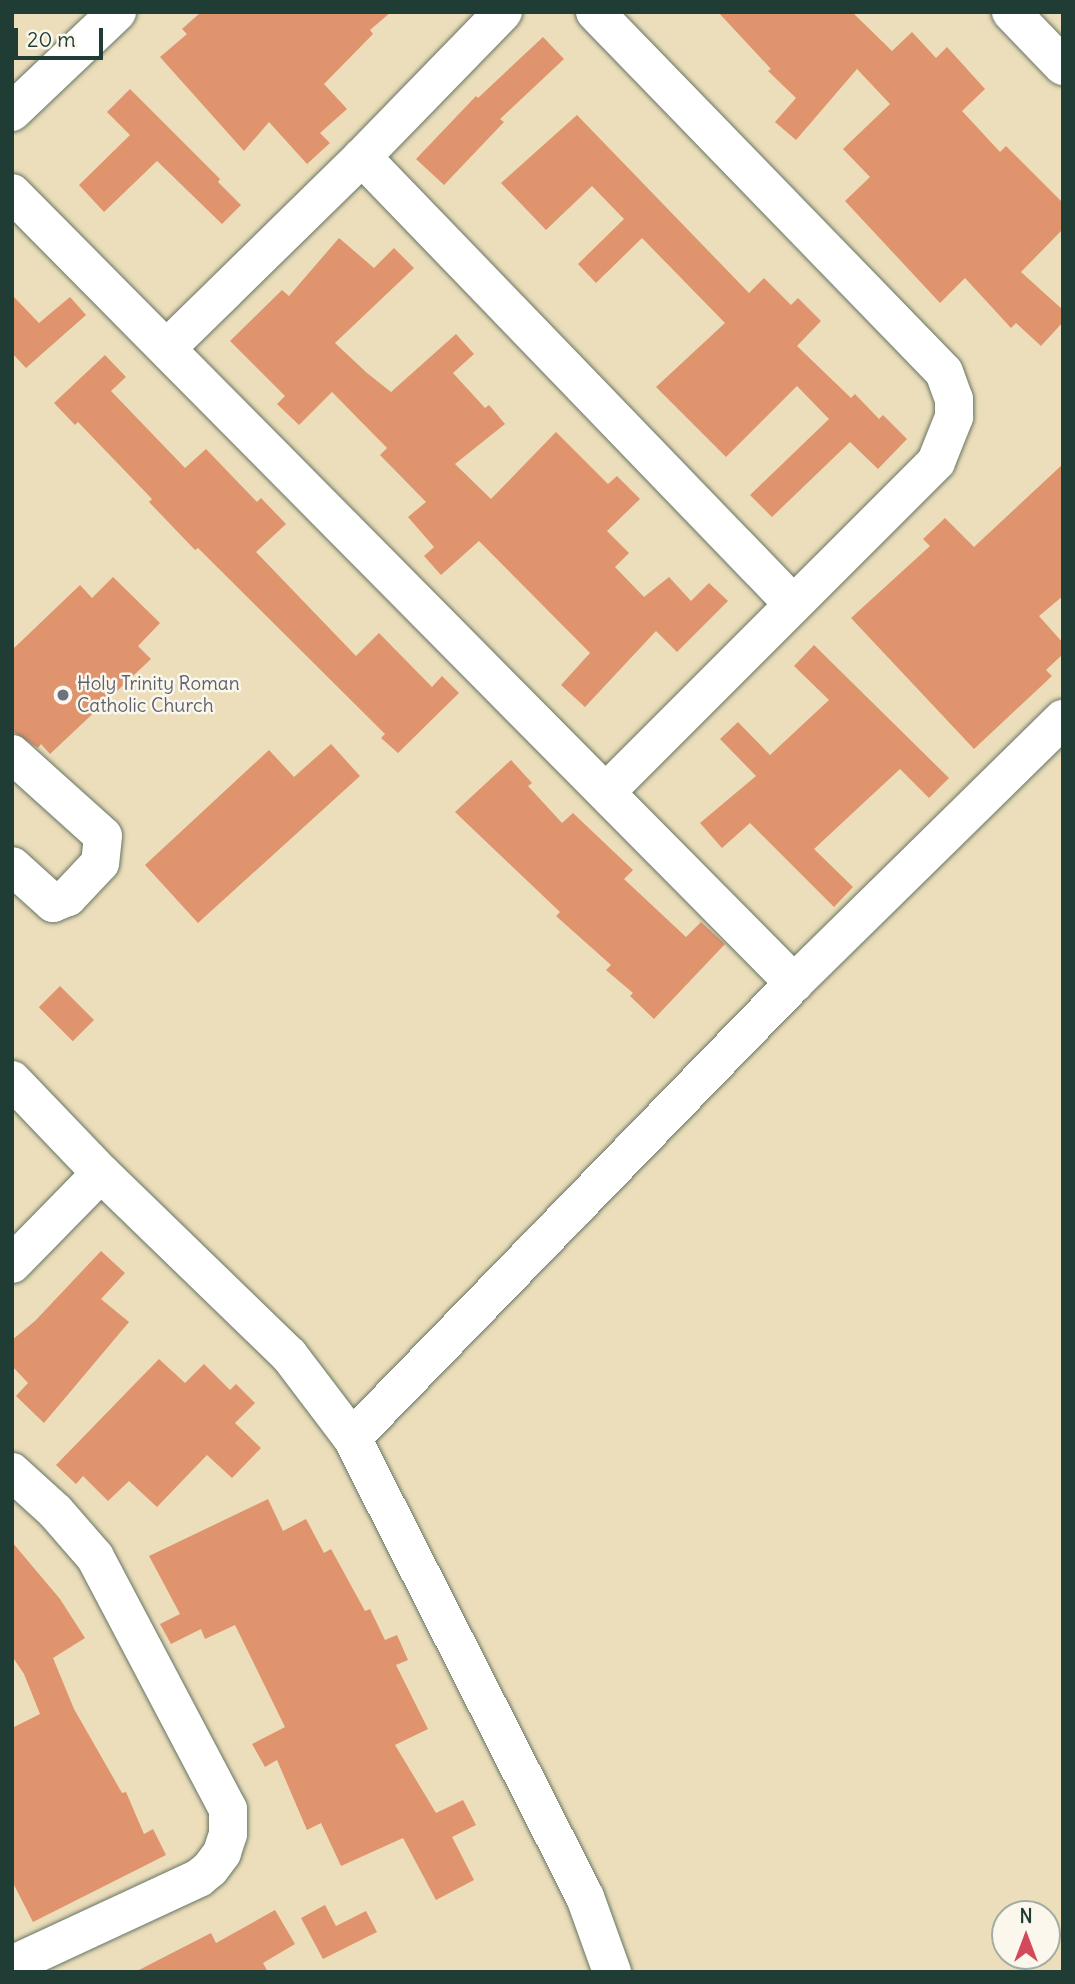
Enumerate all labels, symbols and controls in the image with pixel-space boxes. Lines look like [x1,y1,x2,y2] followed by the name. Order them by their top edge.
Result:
[18,14,107,58] scale bar
[27,26,76,53] text: 20 m
[77,673,240,717] place label: Holy Trinity Roman Catholic Church
[55,687,71,703] marker: Holy Trinity Roman Catholic Church
[991,1900,1061,1970] north arrow
[1019,1904,1033,1928] text: N

